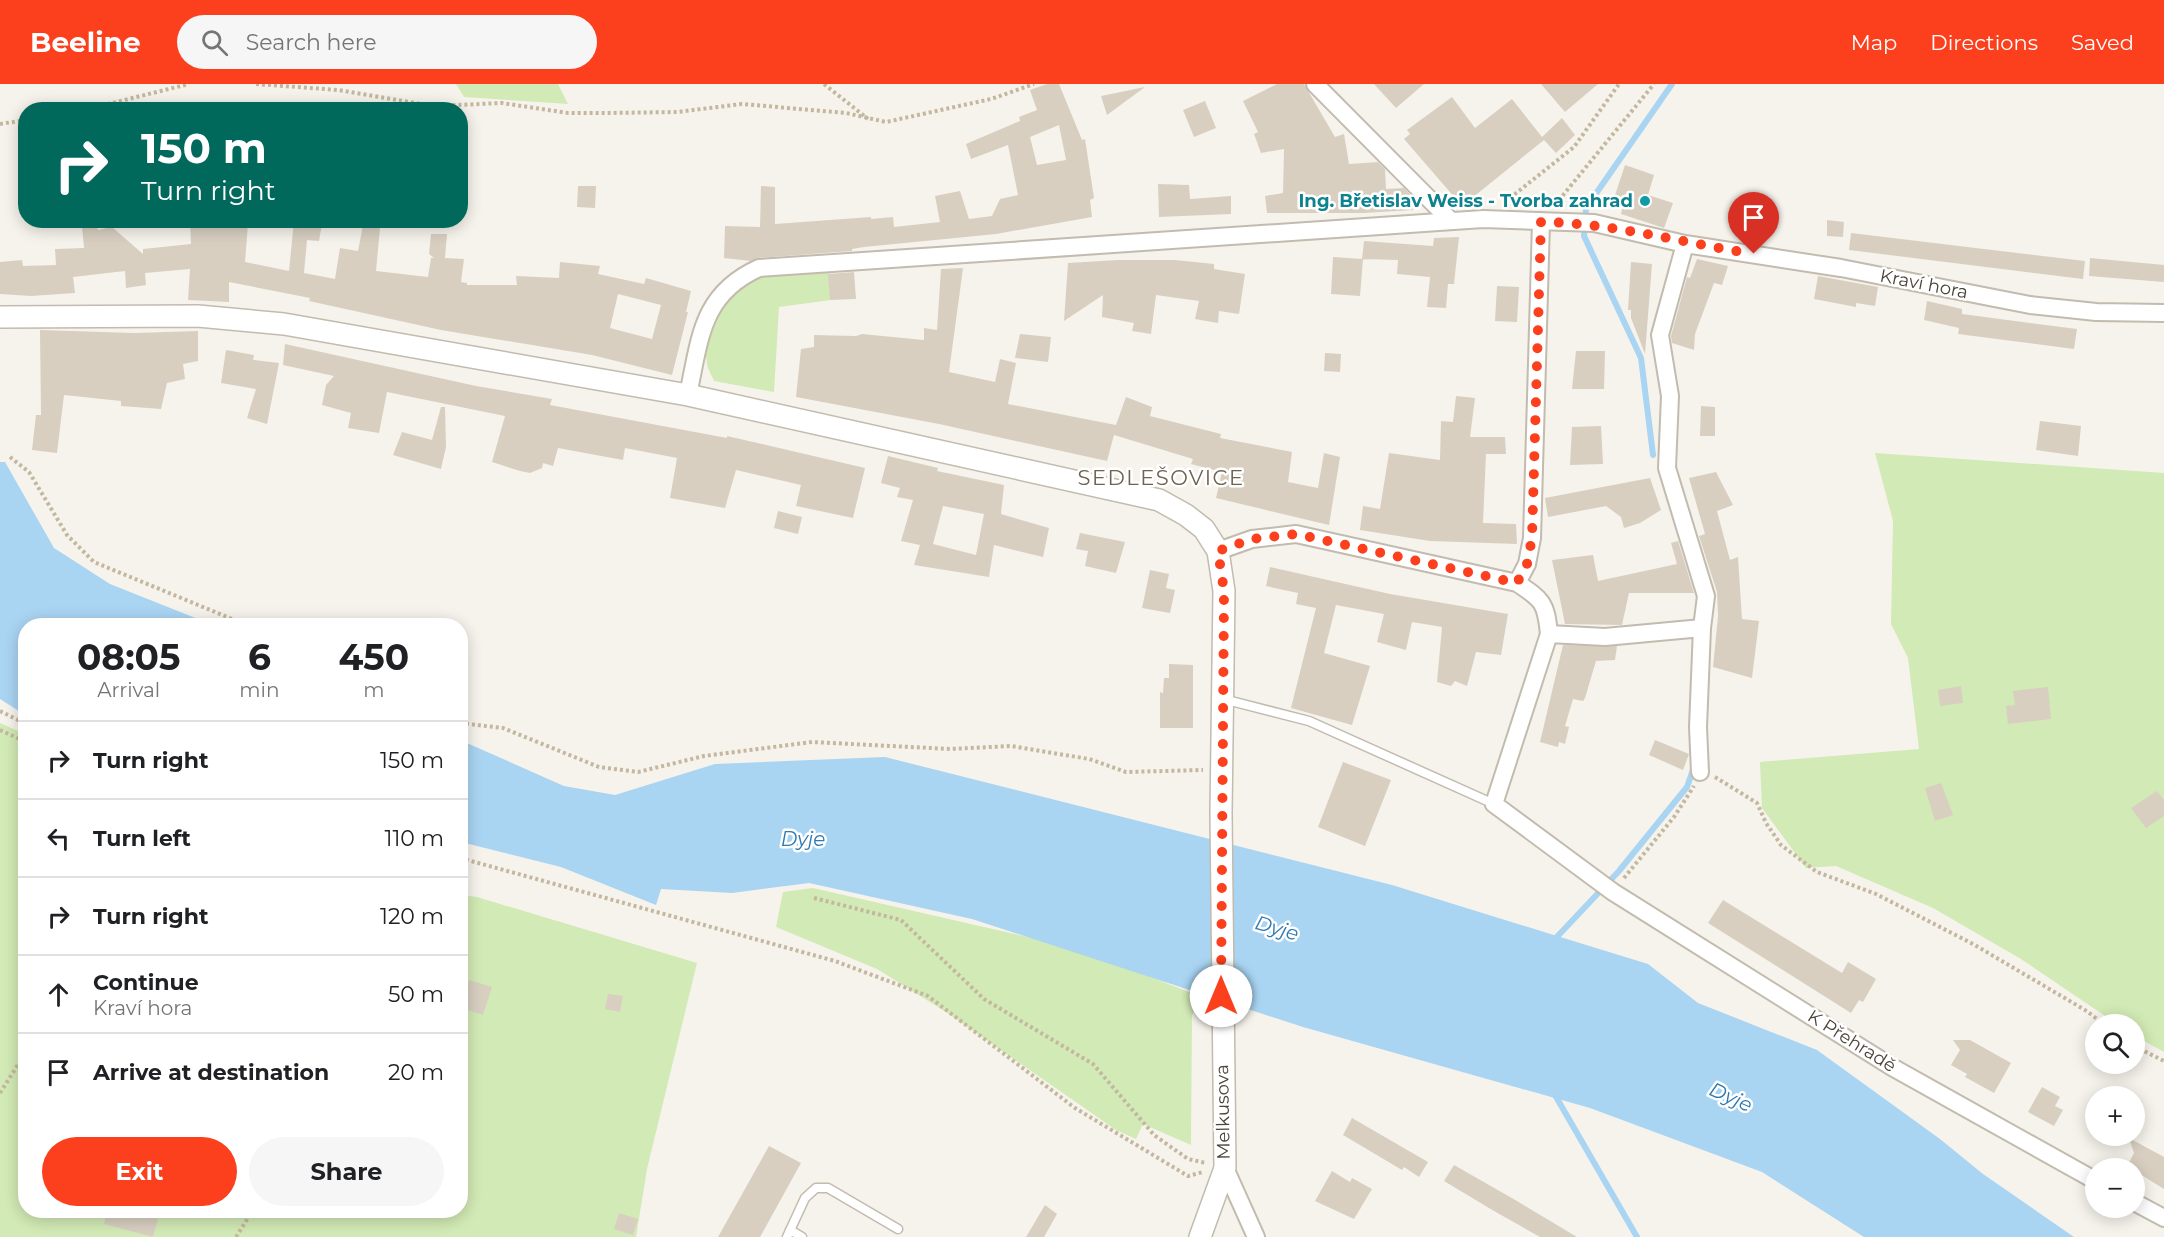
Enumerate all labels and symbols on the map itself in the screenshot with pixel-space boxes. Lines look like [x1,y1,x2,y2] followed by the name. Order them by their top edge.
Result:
[1298,190,1633,212] place label: Ing. Břetislav Weiss - Tvorba zahrad
[1728,192,1779,254] pin
[1638,194,1652,208] marker: Ing. Břetislav Weiss - Tvorba zahrad
[1878,265,1970,303] street label: Kraví hora
[1078,465,1244,490] district label: SEDLEŠOVICE
[781,827,825,851] water label: Dyje
[1252,910,1302,946] water label: Dyje
[1189,964,1253,1028] position arrow
[1804,1005,1900,1077] street label: K Přehradě
[1211,1064,1235,1160] street label: Melkusova
[1706,1077,1756,1117] water label: Dyje

